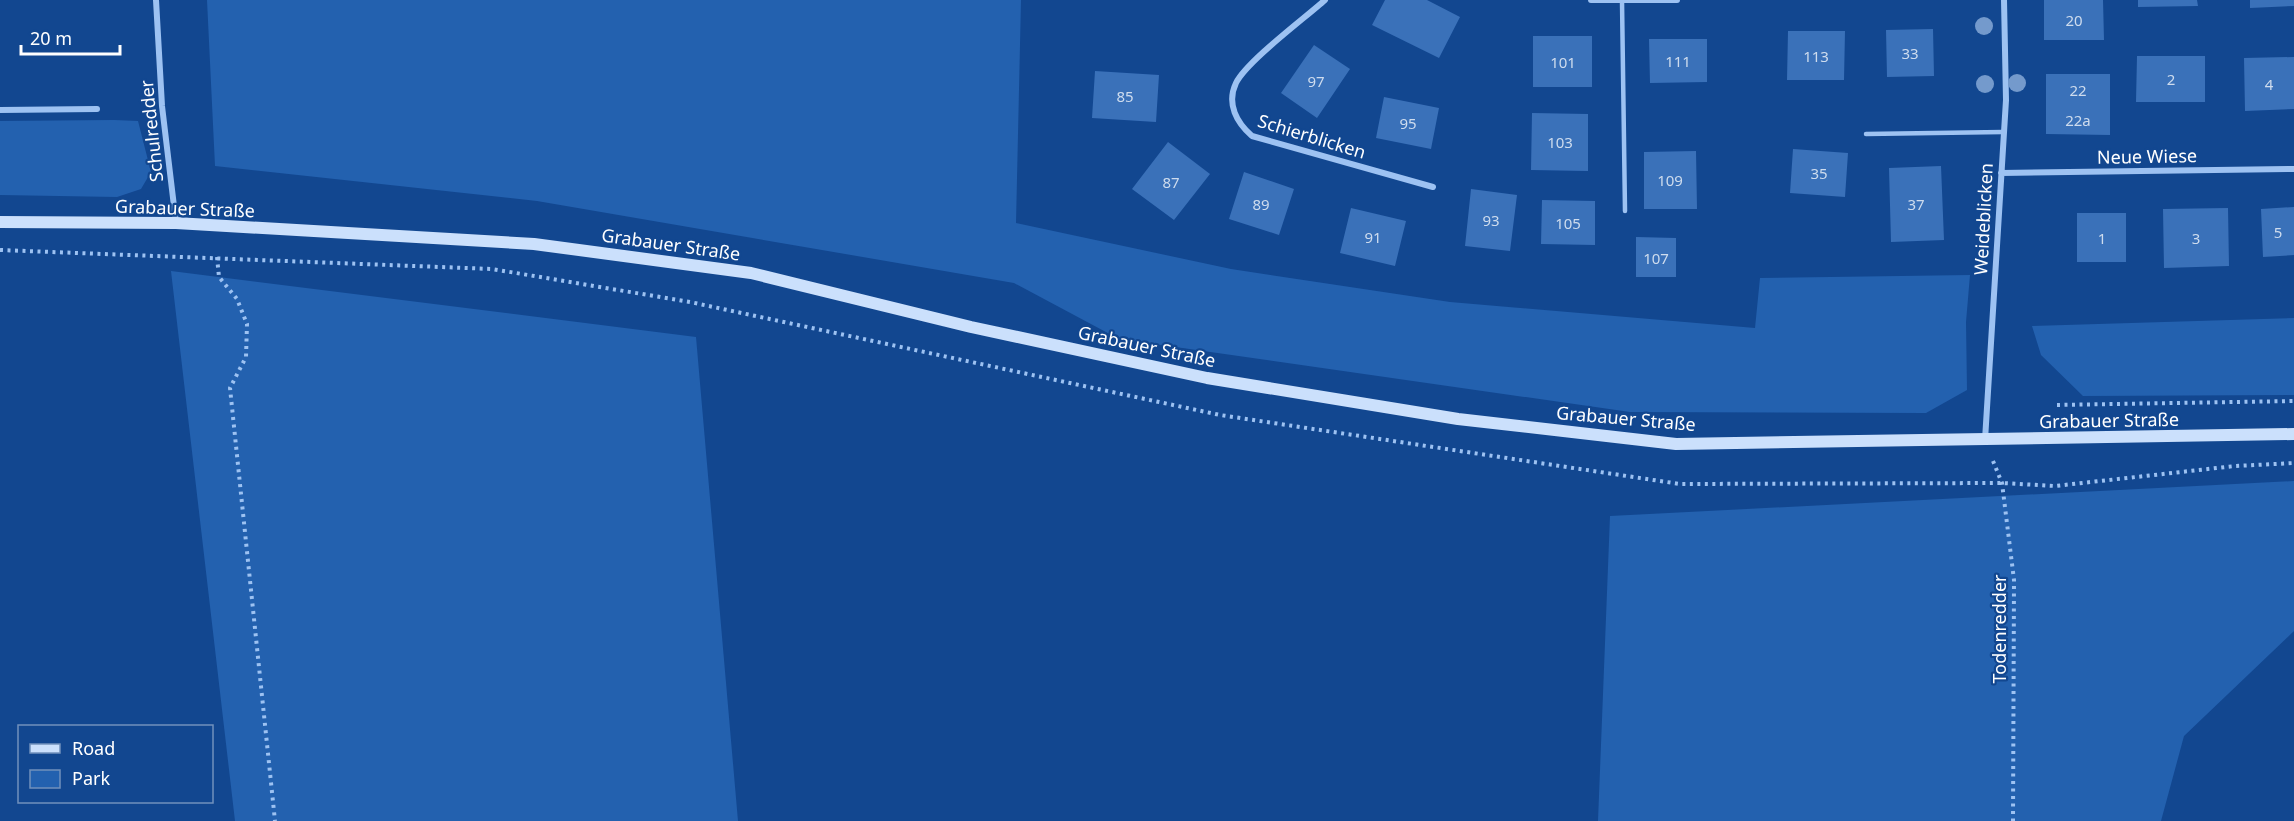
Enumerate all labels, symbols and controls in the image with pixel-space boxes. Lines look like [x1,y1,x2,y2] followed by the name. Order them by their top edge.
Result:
[2065,10,2083,30] house number: 20
[21,18,120,56] scale bar
[30,26,72,50] text: 20 m
[1901,43,1919,63] house number: 33
[1803,46,1829,66] house number: 113
[1665,51,1691,71] house number: 111
[1550,52,1576,72] house number: 101
[2167,69,2175,89] house number: 2
[1307,71,1325,91] house number: 97
[2265,74,2274,94] house number: 4
[134,78,168,183] street label: Schulredder
[2069,80,2087,100] house number: 22
[1116,86,1134,106] house number: 85
[1255,108,1369,164] street label: Schierblicken
[2065,110,2091,130] house number: 22a
[1399,113,1417,133] house number: 95
[1547,132,1573,152] house number: 103
[2097,143,2197,169] street label: Neue Wiese
[1968,162,1998,276] street label: Weideblicken
[1810,163,1828,183] house number: 35
[1657,170,1683,190] house number: 109
[1162,172,1180,192] house number: 87
[115,194,255,222] street label: Grabauer Straße
[1252,194,1270,214] house number: 89
[1907,194,1925,214] house number: 37
[1482,210,1500,230] house number: 93
[1555,213,1581,233] house number: 105
[600,222,742,266] street label: Grabauer Straße
[2274,222,2282,242] house number: 5
[1364,227,1382,247] house number: 91
[2098,228,2106,248] house number: 1
[2192,228,2200,248] house number: 3
[1643,248,1669,268] house number: 107
[1076,320,1218,372] street label: Grabauer Straße
[1555,400,1697,436] street label: Grabauer Straße
[2039,407,2179,433] street label: Grabauer Straße
[1987,574,2011,683] street label: Todenredder
[18,725,213,803] legend
[72,736,115,760] text: Road
[72,766,110,790] text: Park

